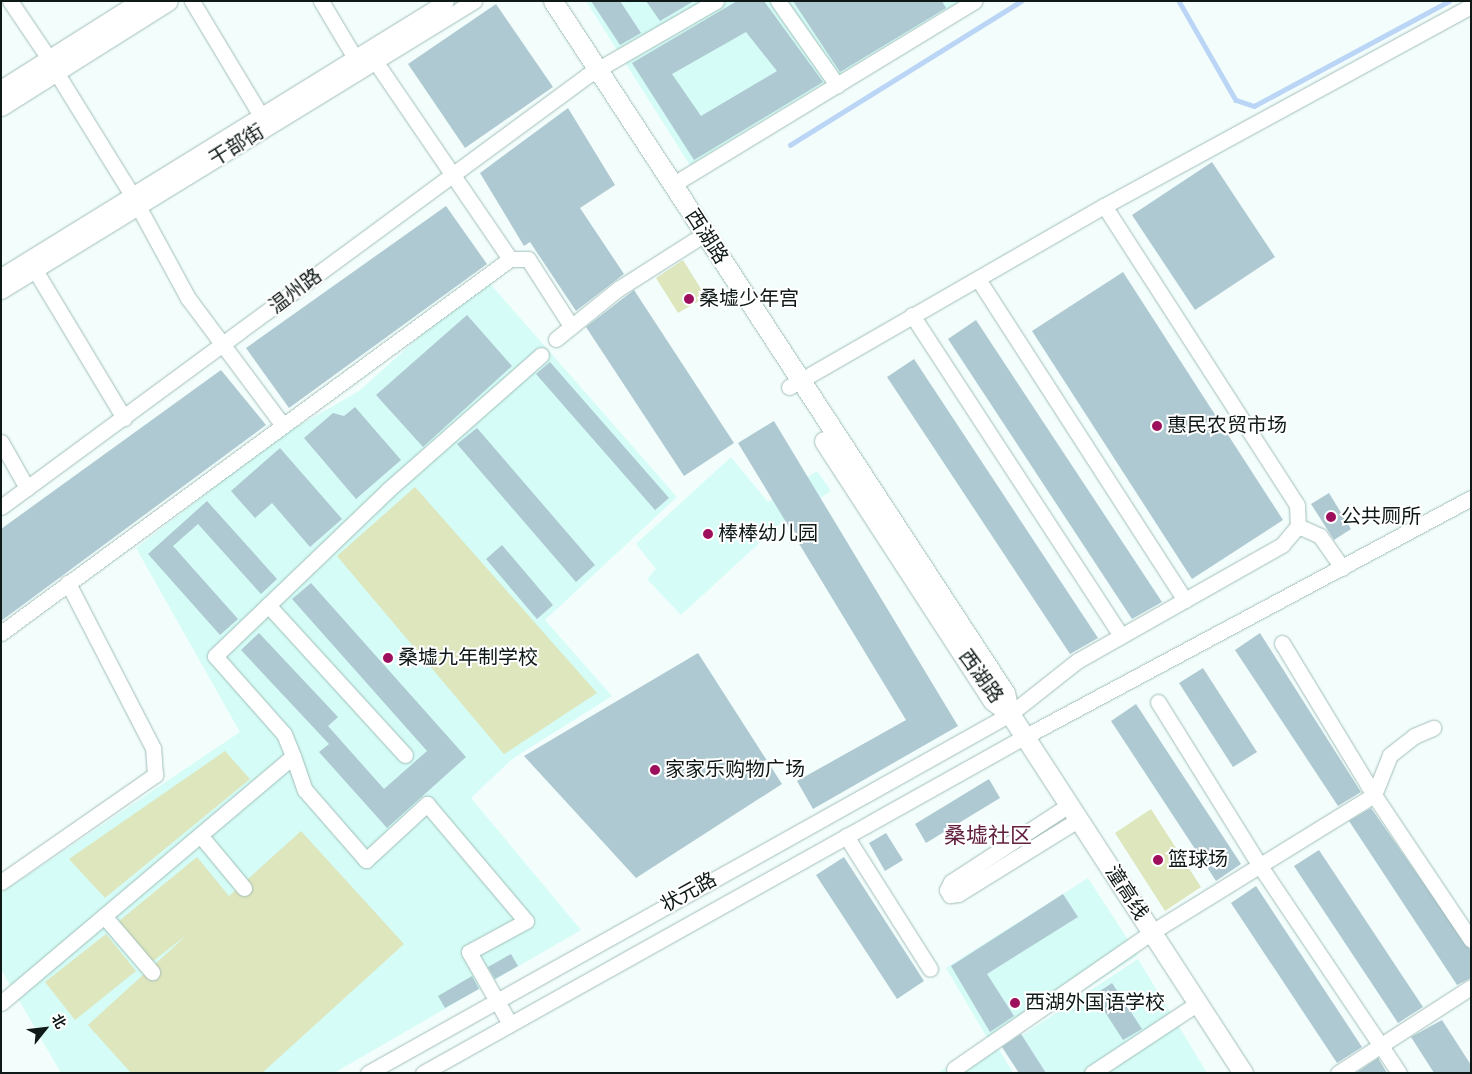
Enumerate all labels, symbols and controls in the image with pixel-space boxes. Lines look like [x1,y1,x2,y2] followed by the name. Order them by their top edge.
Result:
[205,120,269,172] street label: 干部街
[680,205,732,269] street label: 西湖路
[265,264,327,320] street label: 温州路
[699,287,799,311] place label: 桑墟少年宫
[683,293,695,305] marker: 桑墟少年宫
[1167,414,1287,438] place label: 惠民农贸市场
[1151,420,1163,432] marker: 惠民农贸市场
[1341,505,1421,529] place label: 公共厕所
[1325,511,1337,523] marker: 公共厕所
[718,522,818,546] place label: 棒棒幼儿园
[702,528,714,540] marker: 棒棒幼儿园
[398,646,538,670] place label: 桑墟九年制学校
[953,646,1007,708] street label: 西湖路
[382,652,394,664] marker: 桑墟九年制学校
[665,758,805,782] place label: 家家乐购物广场
[649,764,661,776] marker: 家家乐购物广场
[944,824,1032,850] district label: 桑墟社区
[1168,848,1228,872] place label: 篮球场
[1152,854,1164,866] marker: 篮球场
[1100,861,1152,925] street label: 潼高线
[657,868,721,918] street label: 状元路
[1025,991,1165,1015] place label: 西湖外国语学校
[1009,997,1021,1009] marker: 西湖外国语学校
[20,1004,70,1054] north arrow
[46,1010,71,1033] text: 北

